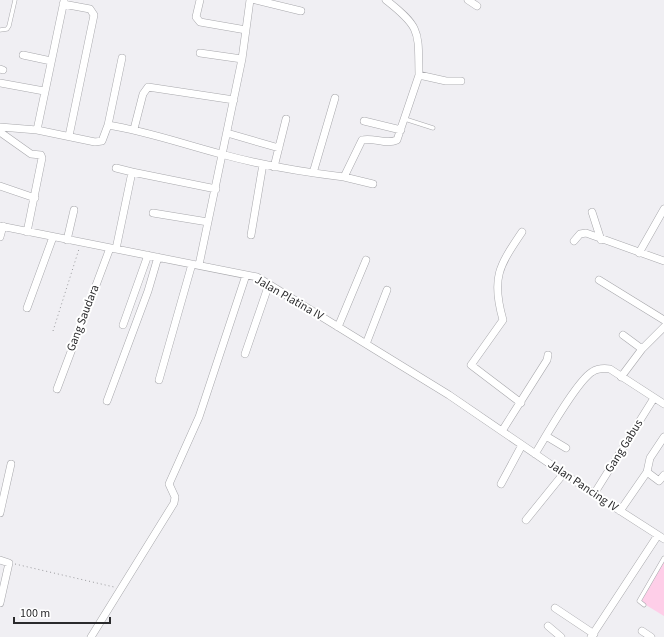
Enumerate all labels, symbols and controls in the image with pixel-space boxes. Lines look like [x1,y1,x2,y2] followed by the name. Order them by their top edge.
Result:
[251,271,327,325] street label: Jalan Platina IV
[63,282,103,354] street label: Gang Saudara
[601,416,647,476] street label: Gang Gabus
[544,456,622,516] street label: Jalan Pancing IV
[14,599,110,625] scale bar
[20,605,50,622] text: 100 m

